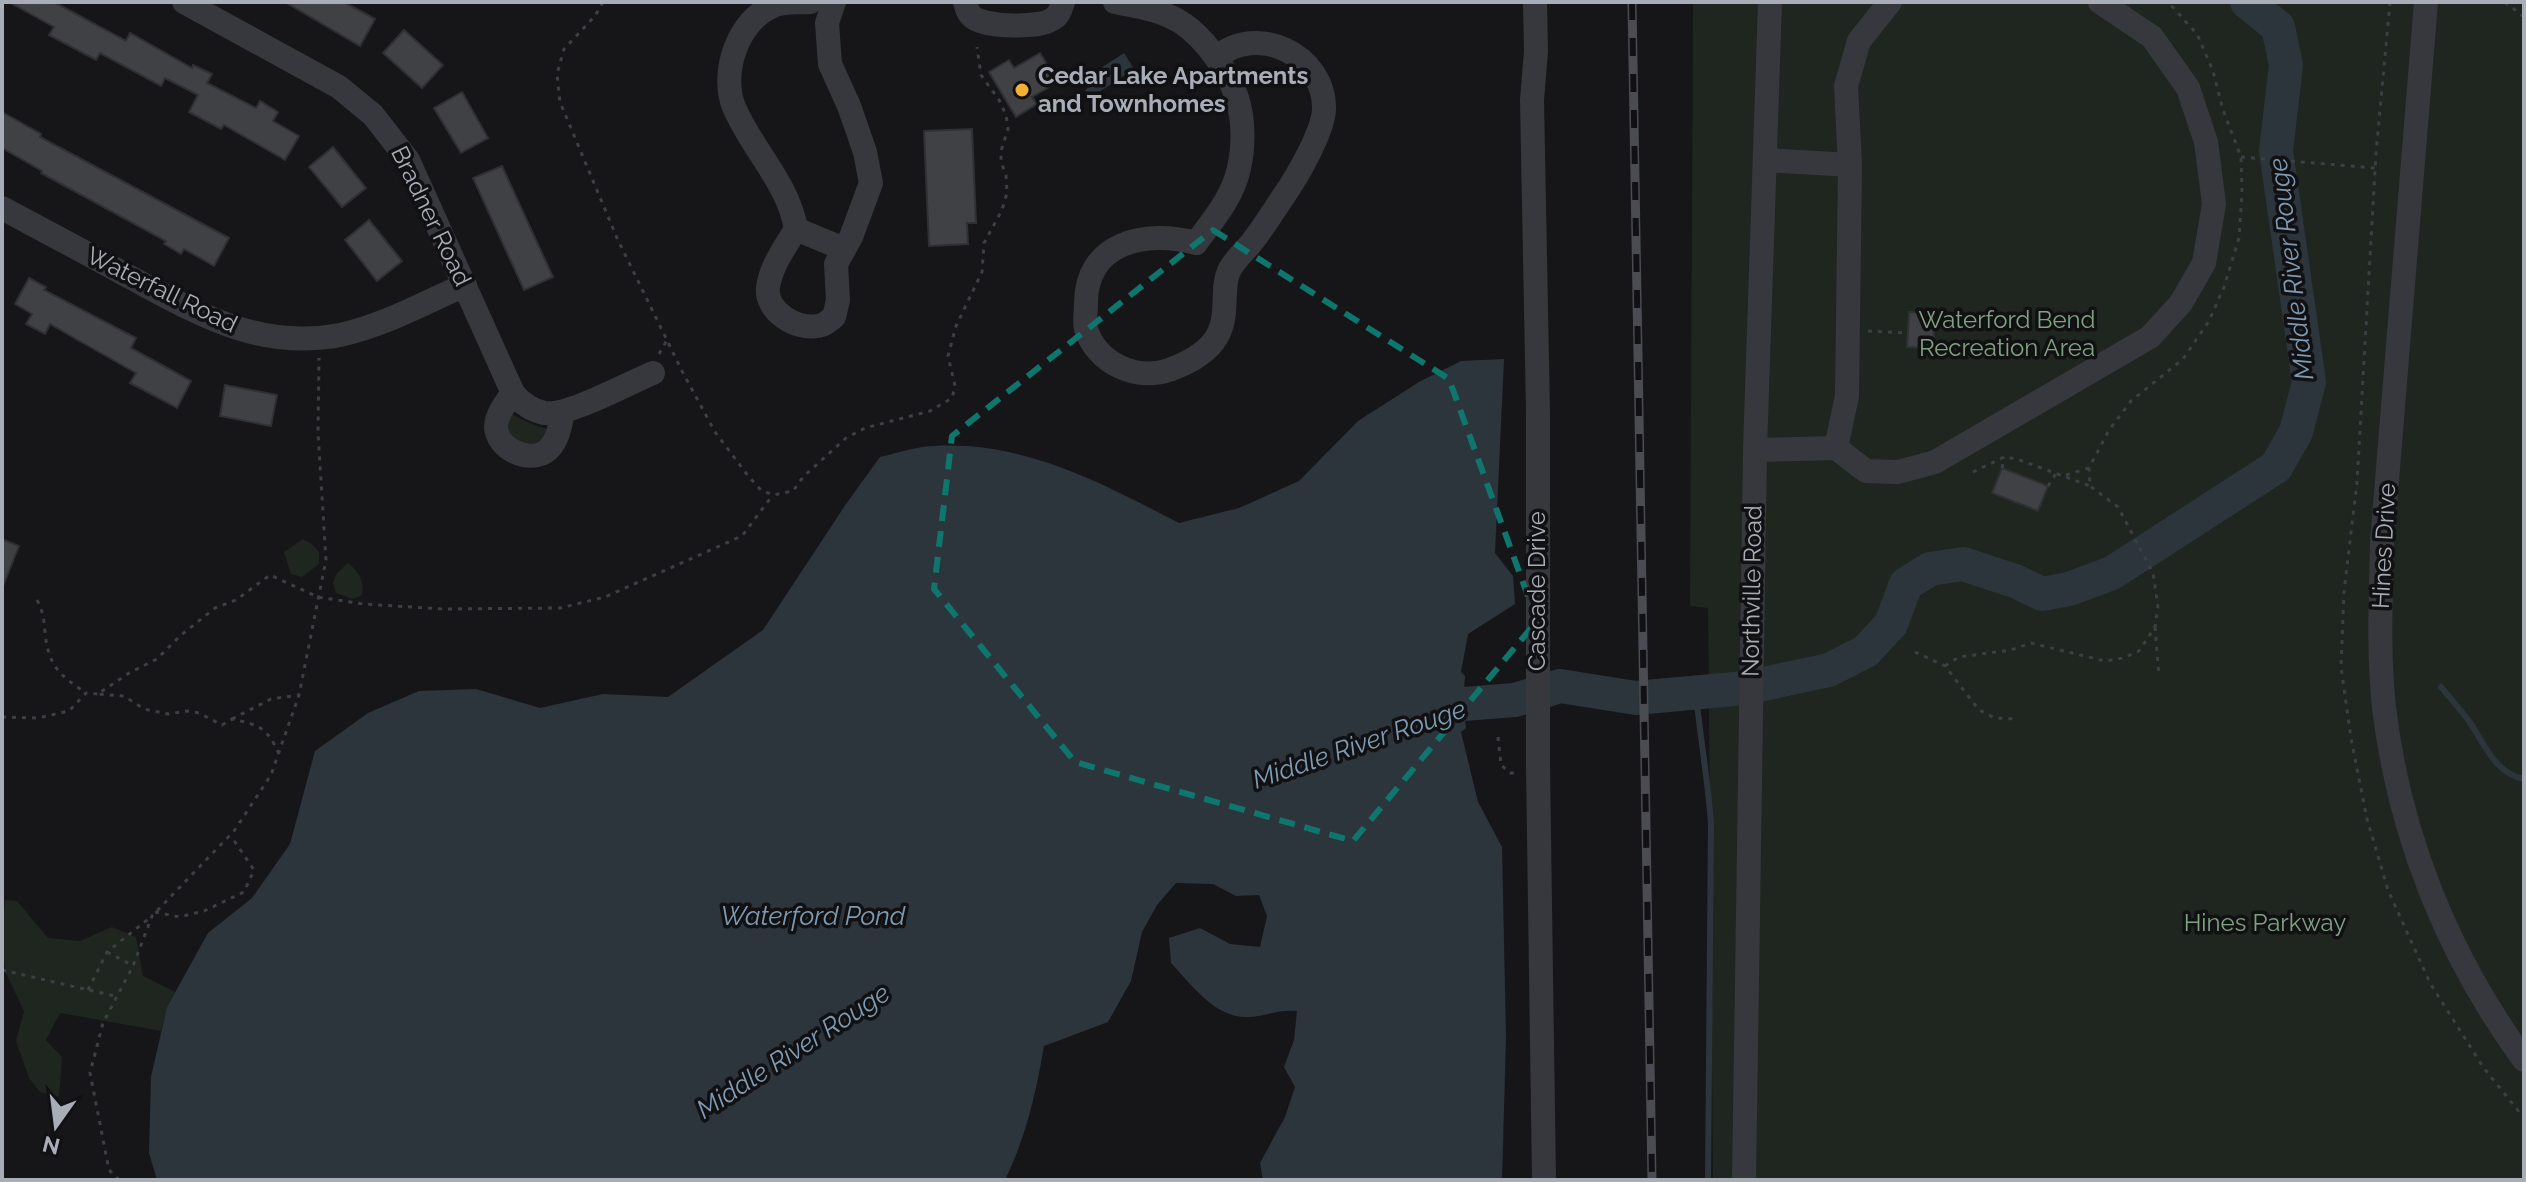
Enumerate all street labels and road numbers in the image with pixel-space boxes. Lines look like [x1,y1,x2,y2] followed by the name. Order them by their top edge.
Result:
[385,141,478,290] street label: Bradner Road
[82,241,242,339] street label: Waterfall Road
[2366,482,2401,610] street label: Hines Drive
[1736,505,1767,677] street label: Northville Road
[1522,511,1551,671] street label: Cascade Drive

